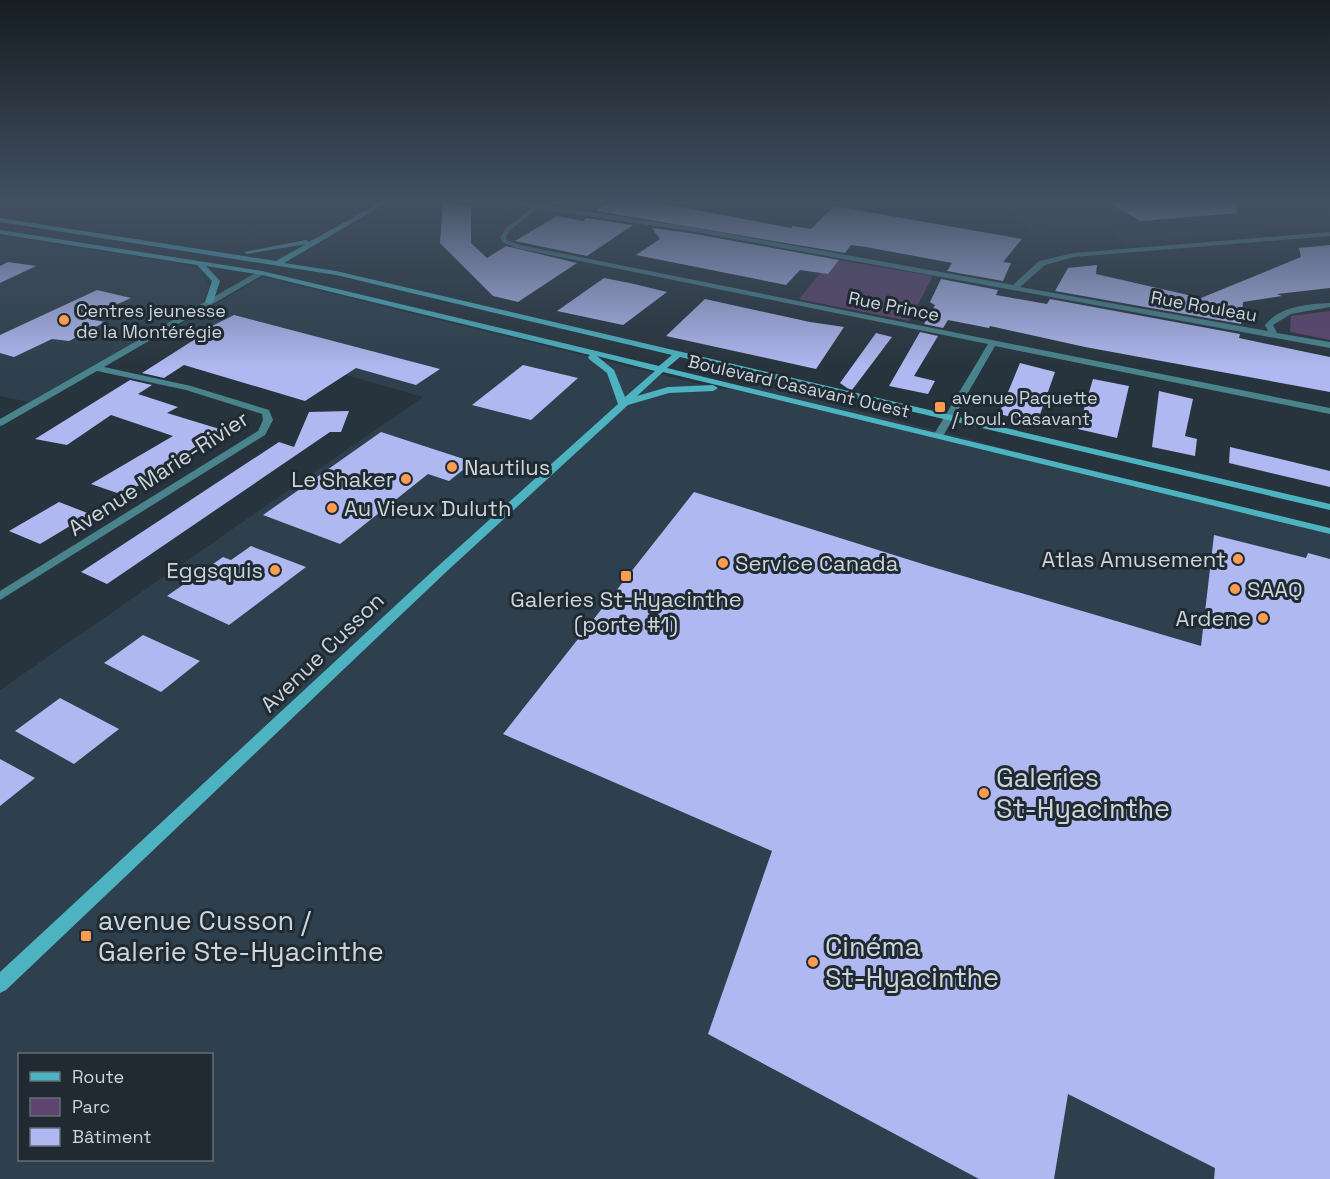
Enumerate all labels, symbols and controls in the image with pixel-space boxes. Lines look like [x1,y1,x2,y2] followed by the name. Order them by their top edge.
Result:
[1149,285,1259,327] street label: Rue Rouleau
[847,286,941,326] street label: Rue Prince
[76,299,226,343] place label: Centres jeunesse de la Montérégie
[57,313,71,327] marker: Centres jeunesse de la Montérégie
[686,349,912,423] street label: Boulevard Casavant Ouest
[952,386,1098,430] place label: avenue Paquette / boul. Casavant
[933,400,947,414] marker: avenue Paquette / boul. Casavant
[62,404,254,542] street label: Avenue Marie-Rivier
[464,453,550,481] place label: Nautilus
[445,460,459,474] marker: Nautilus
[291,465,394,493] place label: Le Shaker
[399,472,413,486] marker: Le Shaker
[344,494,511,522] place label: Au Vieux Duluth
[325,501,339,515] marker: Au Vieux Duluth
[1042,545,1226,573] place label: Atlas Amusement
[735,549,899,577] place label: Service Canada
[1231,552,1245,566] marker: Atlas Amusement
[166,556,263,584] place label: Eggsquis
[716,556,730,570] marker: Service Canada
[268,563,282,577] marker: Eggsquis
[619,569,633,583] marker: Galeries St-Hyacinthe (porte #1)
[1247,575,1303,603] place label: SAAQ
[1228,582,1242,596] marker: SAAQ
[510,585,742,638] place label: Galeries St-Hyacinthe (porte #1)
[254,586,390,718] street label: Avenue Cusson
[1176,604,1251,632] place label: Ardene
[1256,611,1270,625] marker: Ardene
[996,760,1170,826] place label: Galeries St-Hyacinthe
[977,786,991,800] marker: Galeries St-Hyacinthe
[98,903,384,969] place label: avenue Cusson / Galerie Ste-Hyacinthe
[79,929,93,943] marker: avenue Cusson / Galerie Ste-Hyacinthe
[825,929,999,995] place label: Cinéma St-Hyacinthe
[806,955,820,969] marker: Cinéma St-Hyacinthe
[18,1053,213,1161] legend
[72,1065,124,1088] text: Route
[72,1095,110,1118] text: Parc
[72,1125,152,1148] text: Bâtiment

